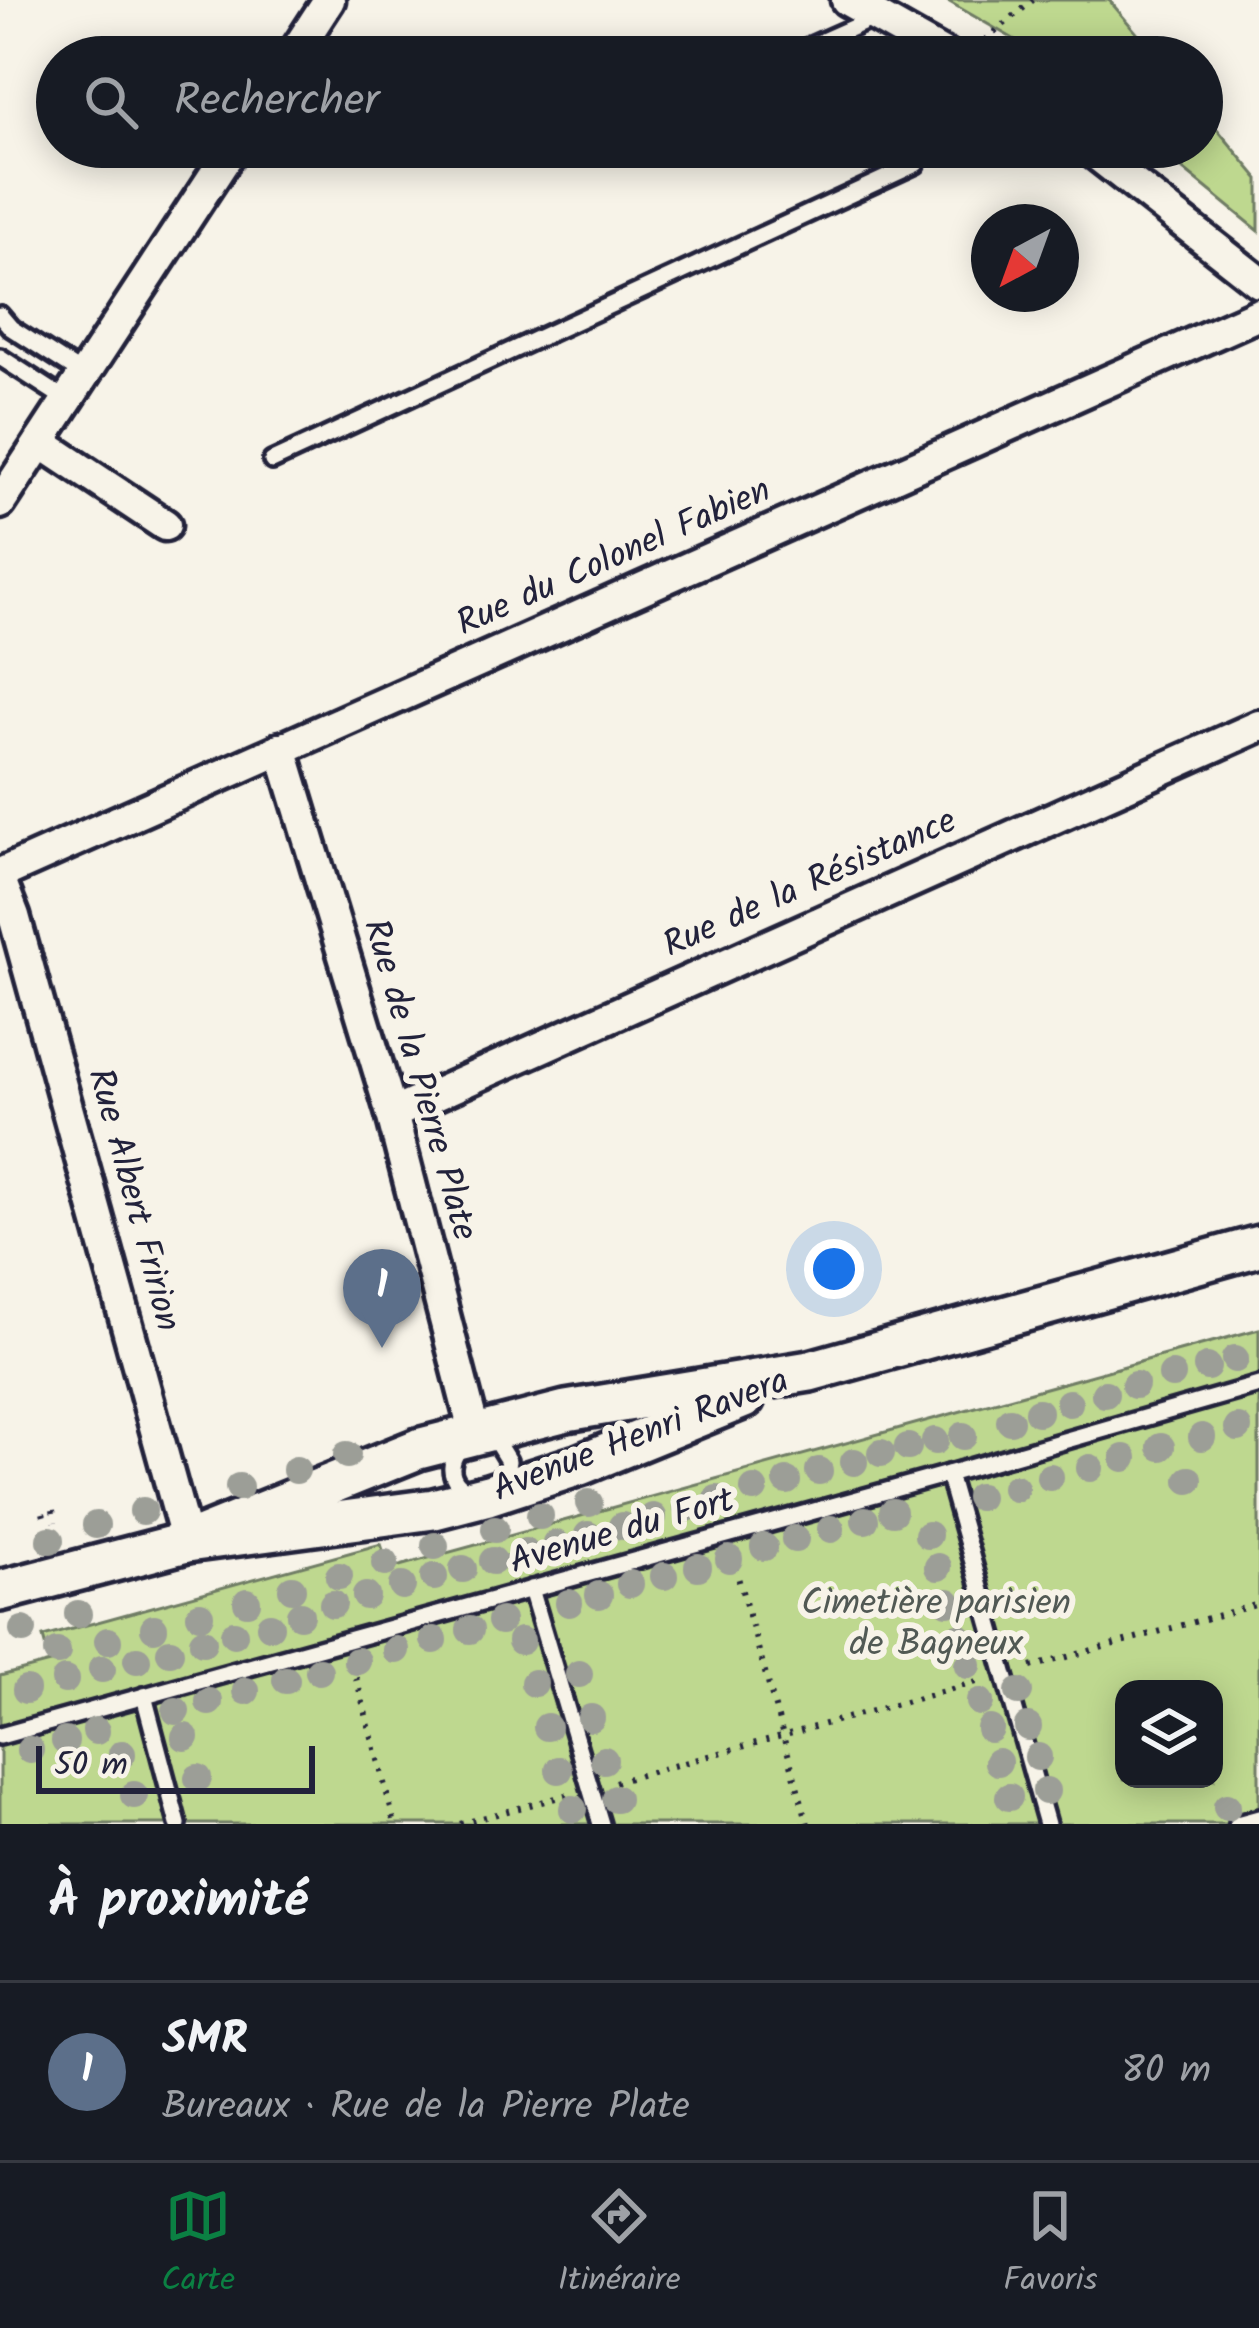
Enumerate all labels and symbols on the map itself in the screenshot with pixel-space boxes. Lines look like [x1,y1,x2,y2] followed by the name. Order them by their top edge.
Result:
[971,204,1079,312] north arrow
[448,463,780,653] street label: Rue du Colonel Fabien
[654,794,966,974] street label: Rue de la Résistance
[346,913,492,1247] street label: Rue de la Pierre Plate
[70,1062,196,1338] street label: Rue Albert Fririon
[804,1239,864,1299] your location
[343,1249,421,1348] pin: 1
[485,1353,797,1519] street label: Avenue Henri Ravera
[503,1472,742,1591] street label: Avenue du Fort
[801,1576,1071,1674] park label: Cimetière parisien de Bagneux
[36,1740,315,1793] scale bar

